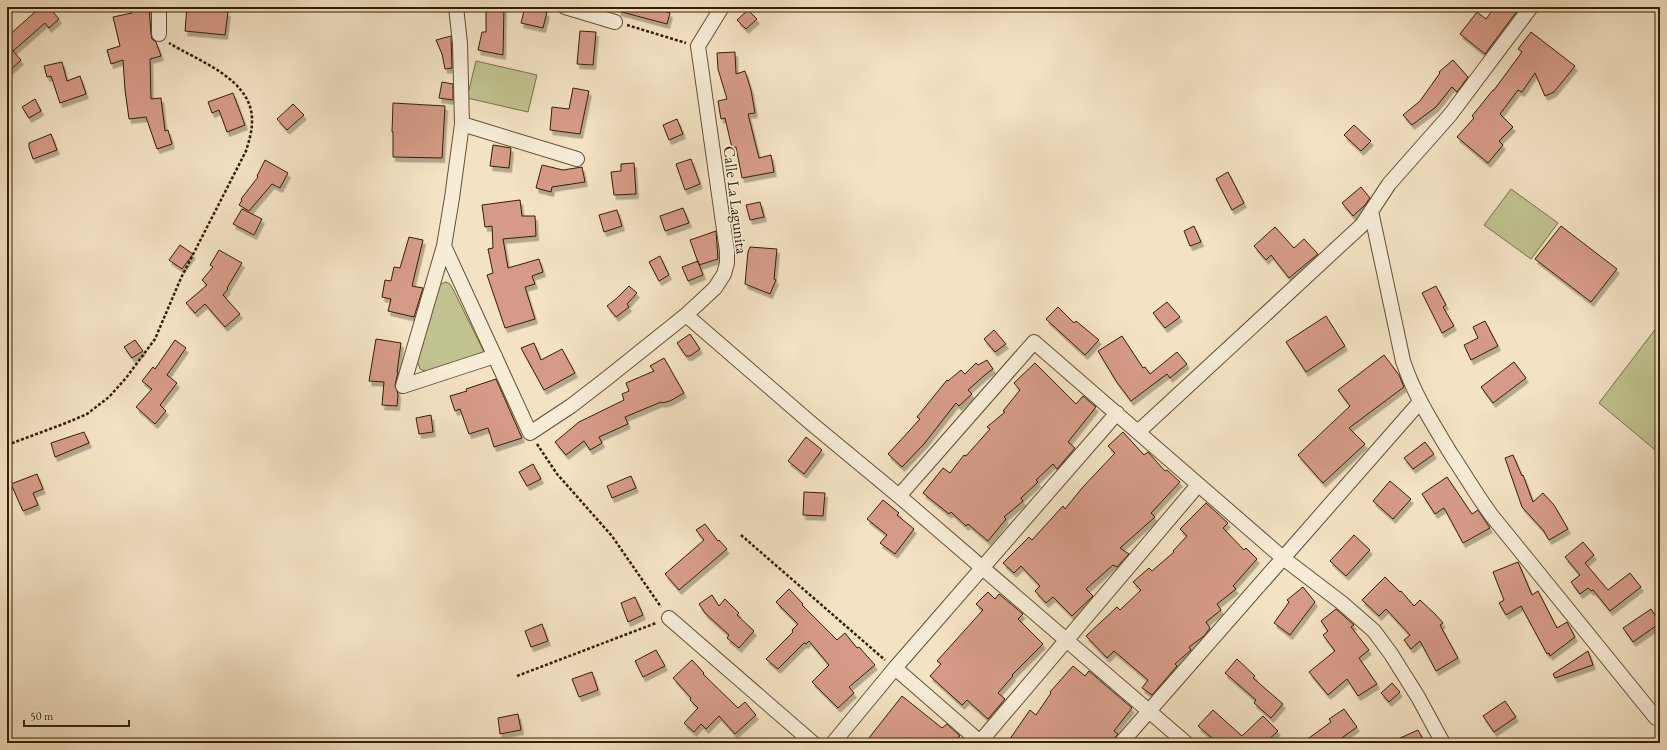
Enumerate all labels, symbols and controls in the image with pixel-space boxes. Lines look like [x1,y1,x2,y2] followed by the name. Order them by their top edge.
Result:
[718,145,753,256] street label: Calle La Lagunita
[24,702,129,728] scale bar
[30,708,54,724] text: 50 m

